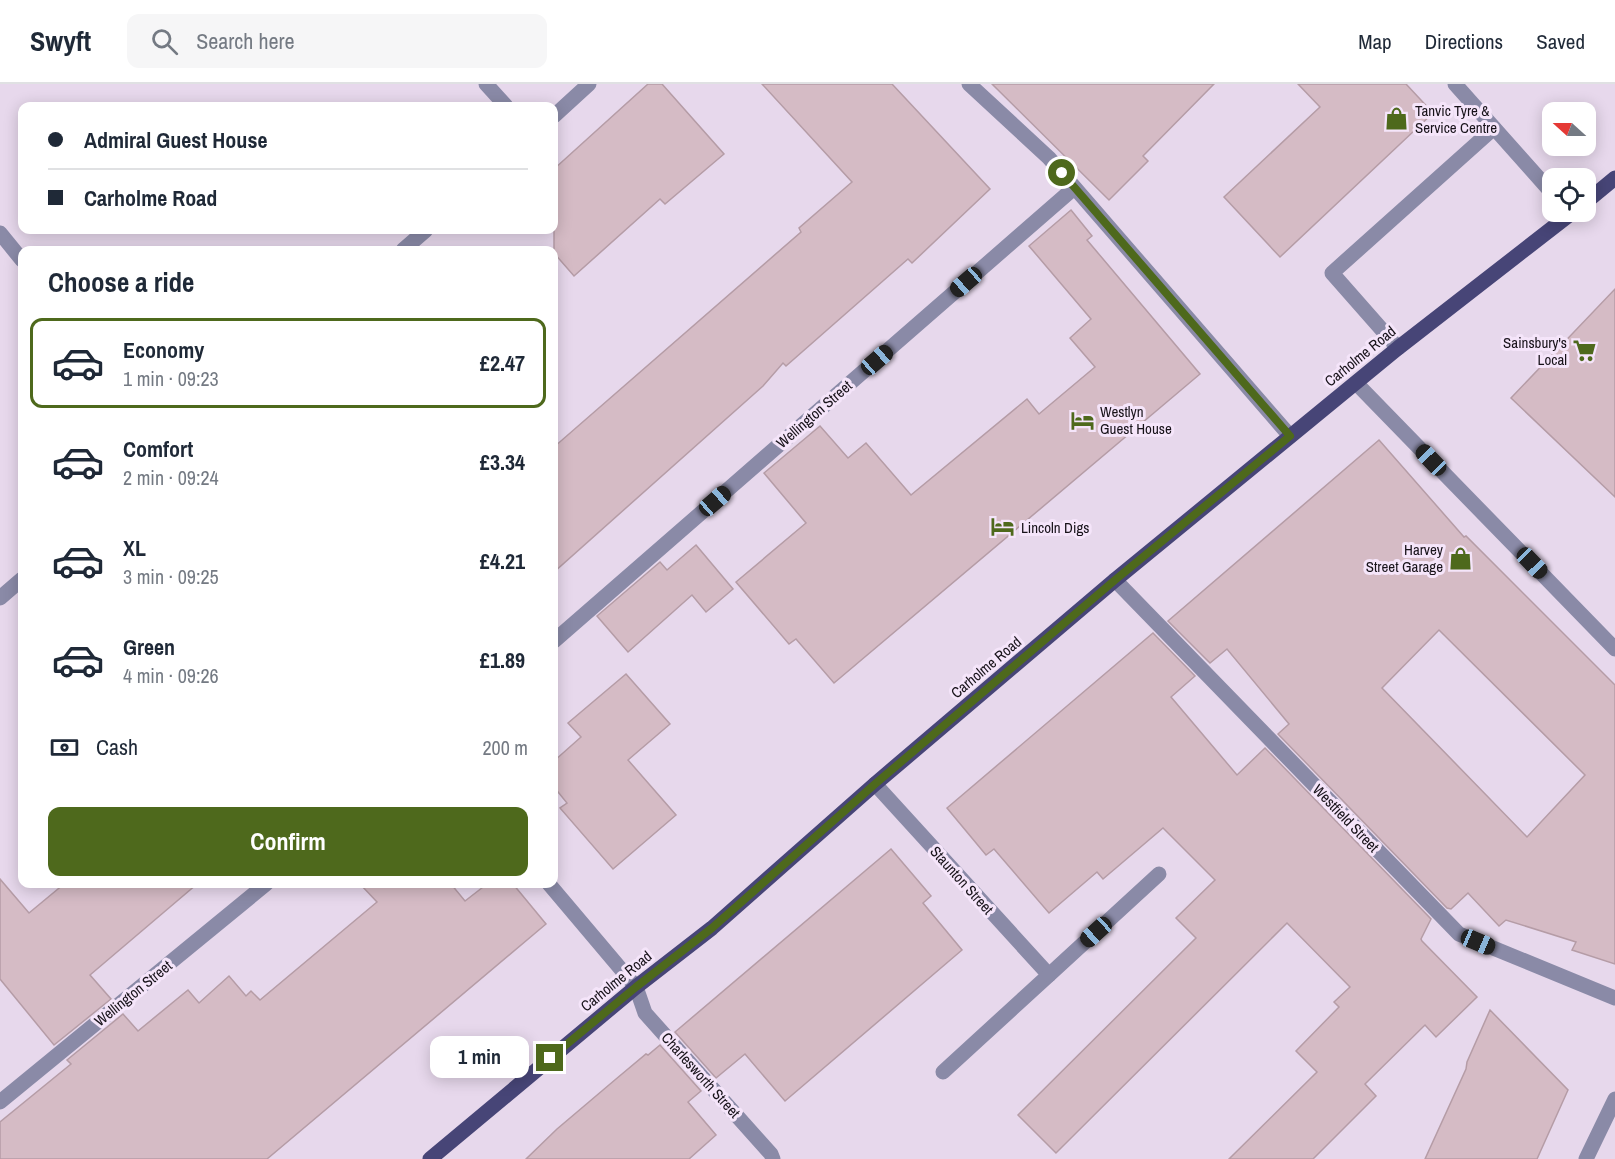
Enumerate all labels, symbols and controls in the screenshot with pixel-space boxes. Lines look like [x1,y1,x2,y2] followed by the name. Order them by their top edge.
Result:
[127,14,547,68] search box
[30,22,91,60] text: Swyft
[148,25,181,58] icon: search
[196,26,295,56] text: Search here
[1358,27,1392,56] text: Map
[1425,27,1503,56] text: Directions
[1536,27,1585,56] text: Saved
[1415,100,1497,138] place label: Tanvic Tyre & Service Centre
[1542,102,1596,156] north arrow
[1542,102,1596,222] map controls
[1384,106,1410,132] shop icon: Tanvic Tyre & Service Centre
[84,125,267,155] text: Admiral Guest House
[1048,159,1075,186] route start
[1542,168,1596,222] button: locate
[84,183,217,213] text: Carholme Road
[947,263,985,301] car
[48,264,194,300] text: Choose a ride
[1320,321,1400,391] street label: Carholme Road
[1503,332,1567,370] place label: Sainsbury's Local
[123,335,204,365] text: Economy
[51,336,105,390] icon: car
[1572,338,1598,364] supermarket icon: Sainsbury's Local
[858,341,896,379] car
[480,348,525,378] text: £2.47
[123,365,219,392] text: 1 min · 09:23
[772,375,857,453] street label: Wellington Street
[1100,401,1172,439] place label: Westlyn Guest House
[1069,407,1095,433] hotel icon: Westlyn Guest House
[123,434,193,464] text: Comfort
[51,435,105,489] icon: car
[1412,441,1450,479] car
[480,447,525,477] text: £3.34
[123,464,219,491] text: 2 min · 09:24
[696,482,734,520] car
[990,514,1016,540] hotel icon: Lincoln Digs
[1021,517,1089,538] place label: Lincoln Digs
[123,533,146,563] text: XL
[51,534,105,588] icon: car
[1366,539,1444,577] place label: Harvey Street Garage
[1513,544,1551,582] car
[1448,545,1474,571] shop icon: Harvey Street Garage
[480,546,525,576] text: £4.21
[123,563,219,590] text: 3 min · 09:25
[946,631,1026,703] street label: Carholme Road
[123,632,175,662] text: Green
[51,633,105,687] icon: car
[480,645,525,675] text: £1.89
[123,662,219,689] text: 4 min · 09:26
[48,731,81,764] icon: cash
[96,732,138,762] text: Cash
[482,734,528,761] text: 200 m
[1308,779,1384,857] street label: Westfield Street
[48,807,528,876] button: Confirm
[926,841,999,919] street label: Staunton Street
[1077,913,1115,951] car
[1458,927,1498,957] car
[576,946,656,1016] street label: Carholme Road
[90,955,177,1031] street label: Wellington Street
[657,1028,746,1123] street label: Charlesworth Street
[430,1037,529,1079] callout: 1 min
[458,1043,501,1070] text: 1 min
[536,1044,563,1071] route end

